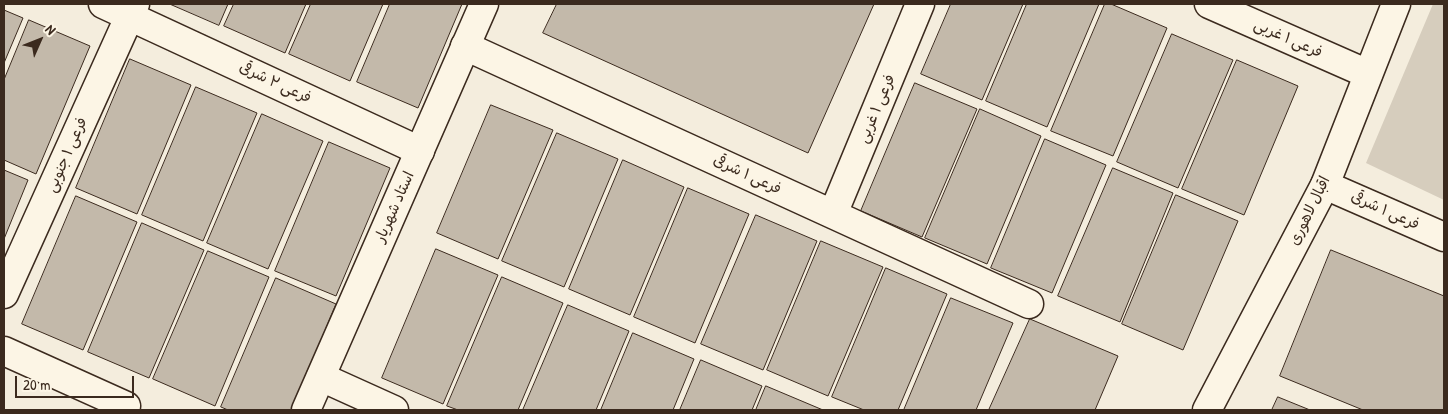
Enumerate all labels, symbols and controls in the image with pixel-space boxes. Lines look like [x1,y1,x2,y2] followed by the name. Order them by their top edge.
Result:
[15,15,65,65] north arrow
[1251,16,1325,62] street label: فرعی ۱ غربی
[42,20,61,39] text: N
[236,58,314,108] street label: فرعی ۲ شرقی
[854,72,900,146] street label: فرعی ۱ غربی
[43,115,91,195] street label: فرعی ۱ جنوبی
[710,151,784,199] street label: فرعی ۱ شرقی
[371,169,419,245] street label: استاد شهریار
[1286,173,1334,249] street label: اقبال لاهوری
[1348,188,1422,234] street label: فرعی ۱ شرقی
[18,366,136,398] scale bar
[23,374,50,395] text: 20 m

